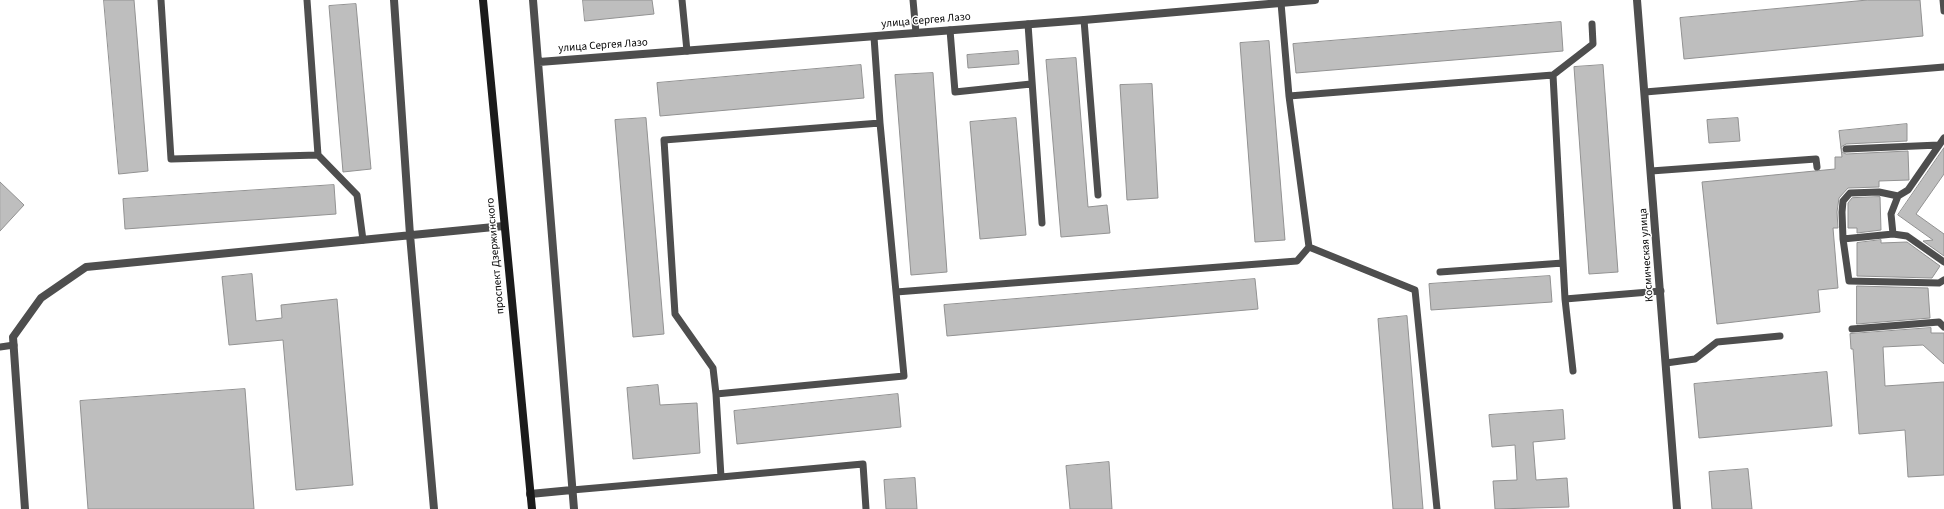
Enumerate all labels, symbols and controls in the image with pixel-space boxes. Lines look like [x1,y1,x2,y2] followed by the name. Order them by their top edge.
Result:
[881,11,971,31] street label: улица Сергея Лазо
[558,36,648,56] street label: улица Сергея Лазо
[484,197,508,315] street label: проспект Дзержинского
[1637,208,1657,302] street label: Космическая улица

